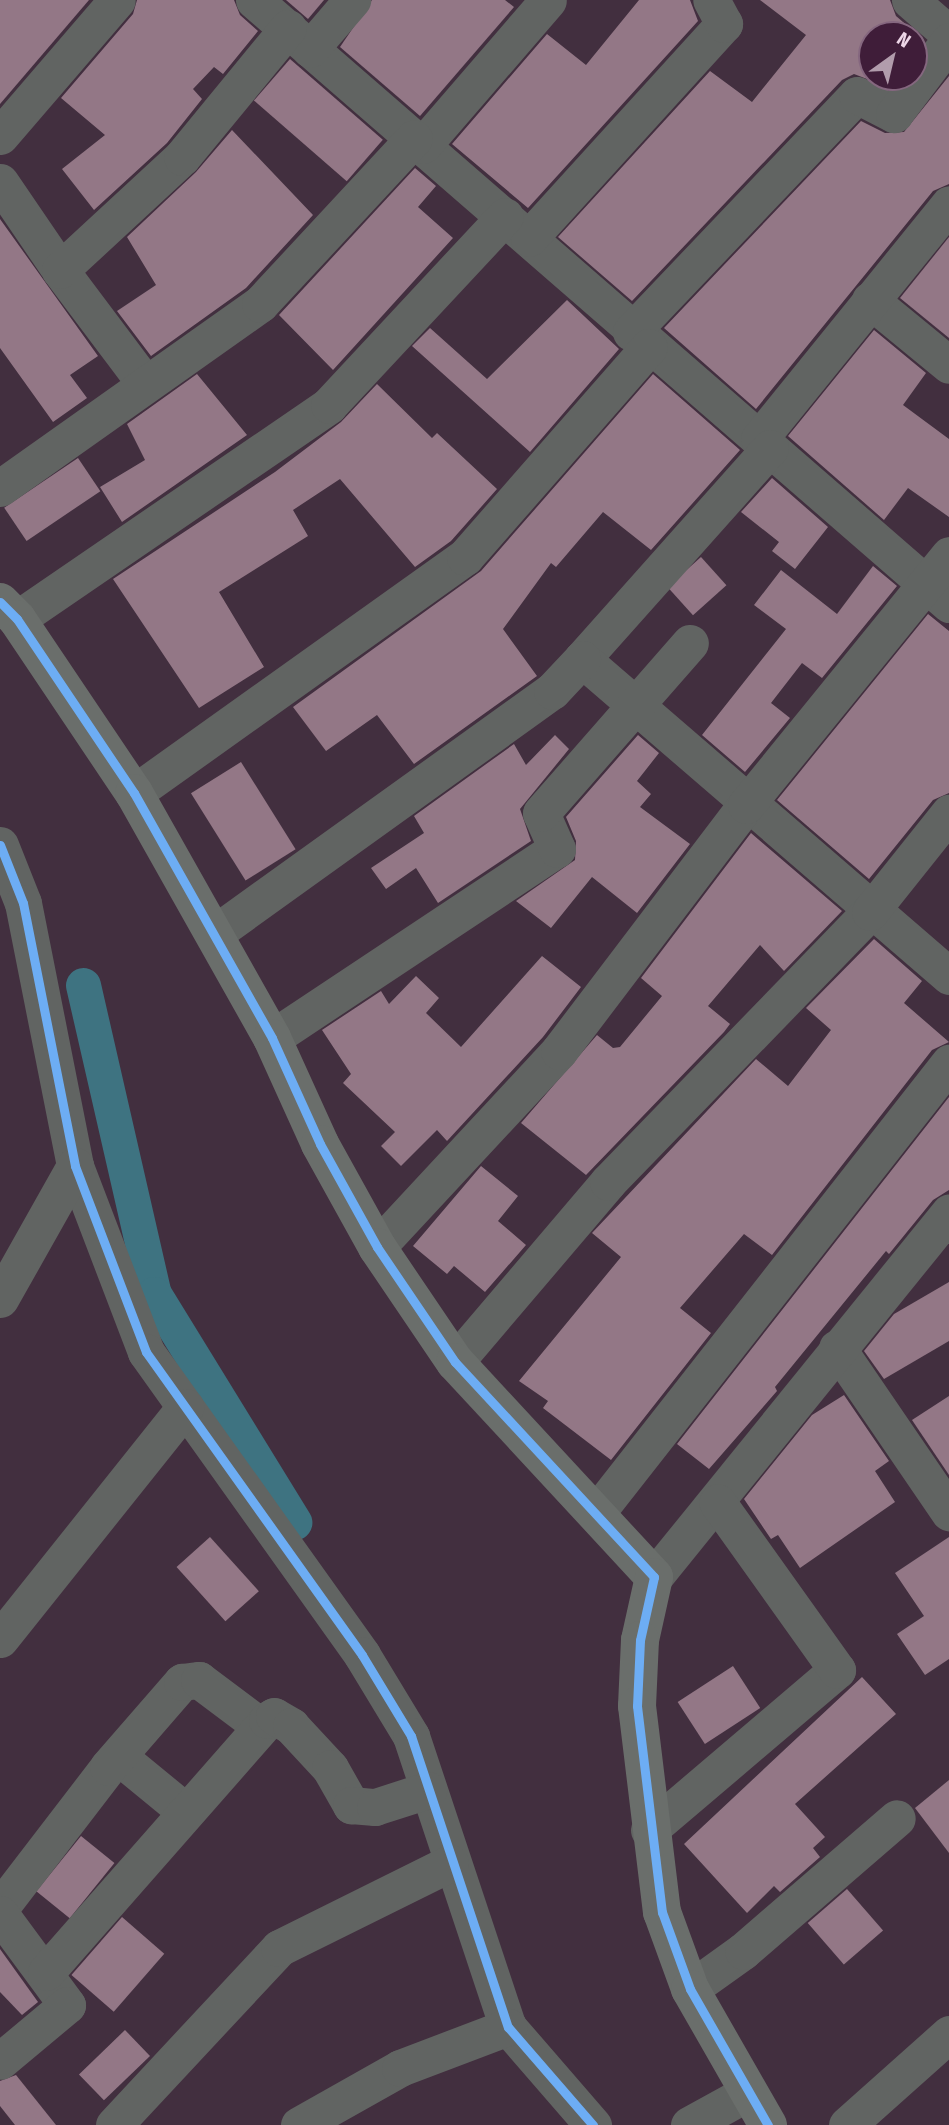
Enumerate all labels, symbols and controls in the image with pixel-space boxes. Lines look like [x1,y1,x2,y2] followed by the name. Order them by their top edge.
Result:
[858,21,928,91] north arrow
[893,27,915,53] text: N

